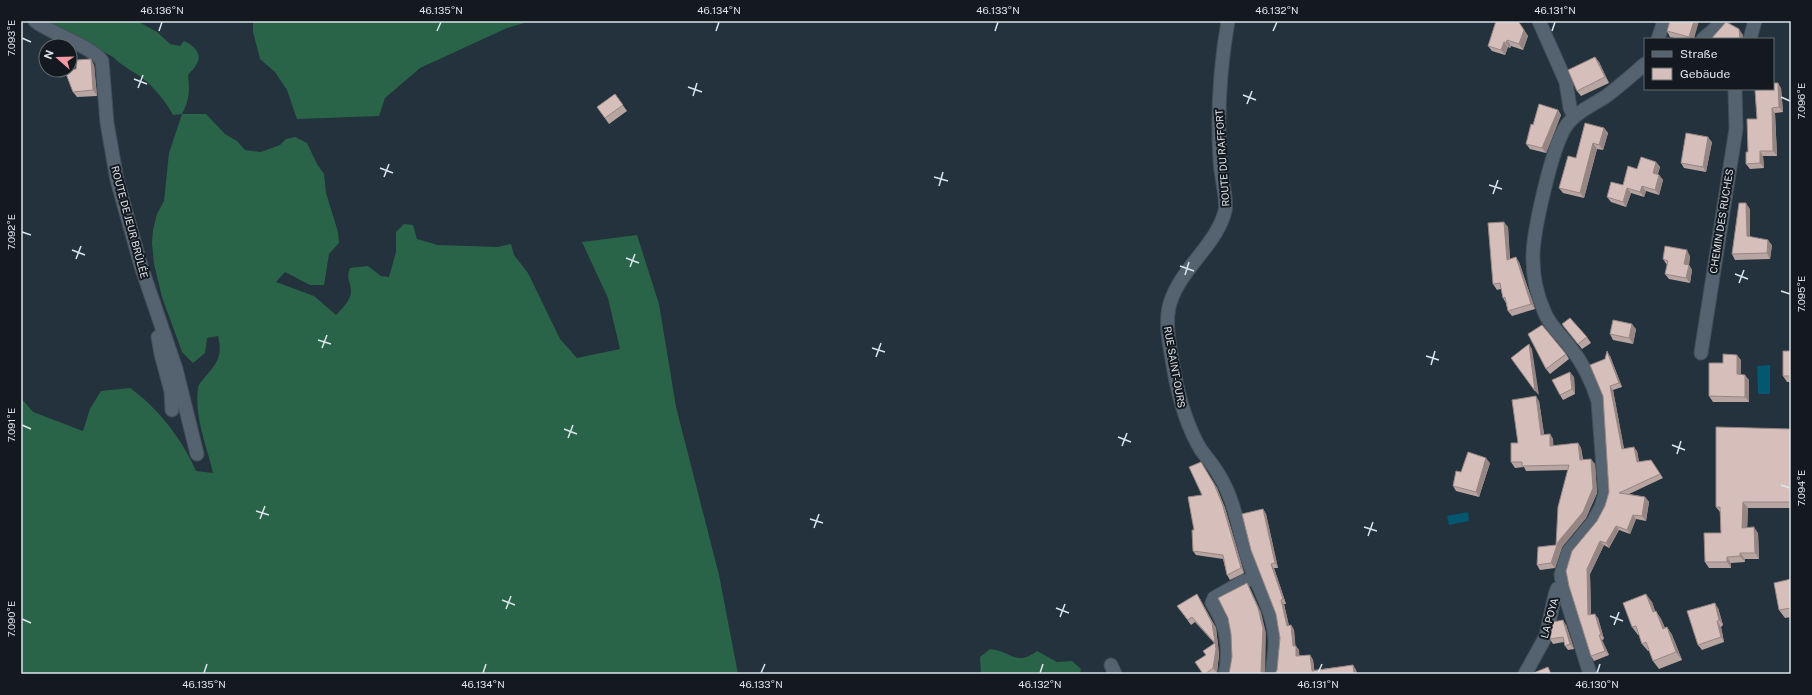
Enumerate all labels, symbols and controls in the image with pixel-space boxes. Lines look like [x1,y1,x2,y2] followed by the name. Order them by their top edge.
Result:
[140,4,184,16] text: 46.136°N
[419,4,463,16] text: 46.135°N
[697,4,741,16] text: 46.134°N
[976,4,1020,16] text: 46.133°N
[1255,4,1299,16] text: 46.132°N
[1534,4,1576,16] text: 46.131°N
[5,20,17,56] text: 7.093°E
[38,38,78,78] north arrow
[1644,38,1774,90] legend
[1680,47,1718,61] text: Straße
[41,48,56,61] text: N
[1680,67,1730,81] text: Gebäude
[1795,83,1807,119] text: 7.096°E
[1213,109,1231,207] street label: ROUTE DU RAFFORT
[109,164,151,280] street label: ROUTE DE JEUR BRÛLÉE
[1707,167,1735,274] street label: CHEMIN DES RUCHES
[5,214,17,250] text: 7.092°E
[1795,276,1807,312] text: 7.095°E
[1162,325,1188,409] street label: RUE SAINT-OURS
[5,408,17,442] text: 7.091°E
[1795,470,1807,506] text: 7.094°E
[1538,596,1560,640] street label: LA POYA
[5,601,17,637] text: 7.090°E
[182,678,226,690] text: 46.135°N
[461,678,505,690] text: 46.134°N
[739,678,783,690] text: 46.133°N
[1018,678,1062,690] text: 46.132°N
[1297,678,1339,690] text: 46.131°N
[1575,678,1619,690] text: 46.130°N

